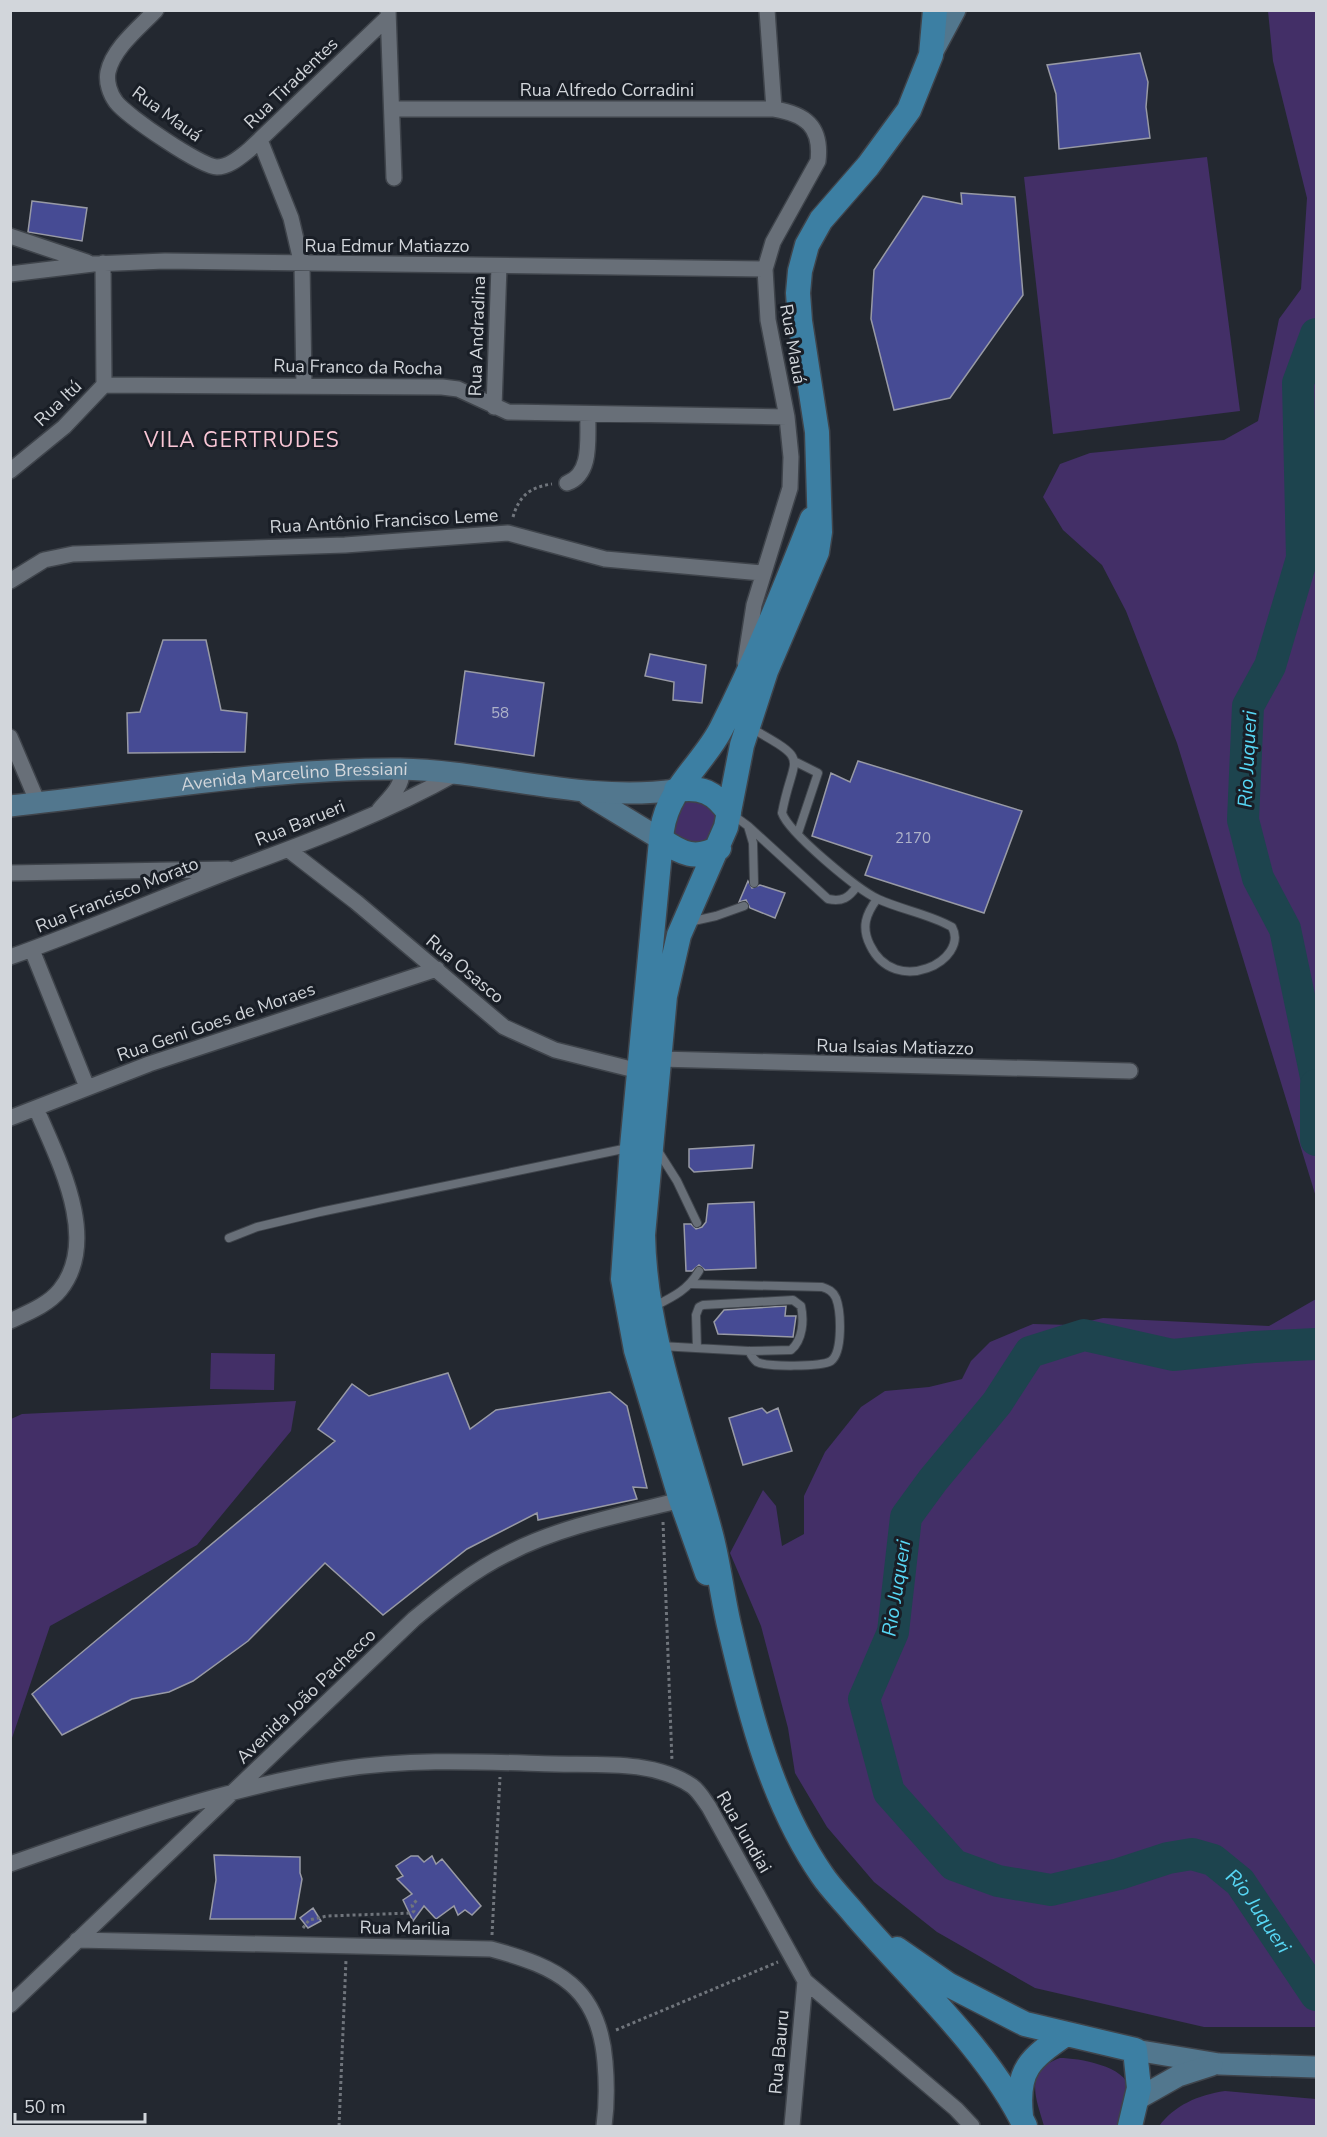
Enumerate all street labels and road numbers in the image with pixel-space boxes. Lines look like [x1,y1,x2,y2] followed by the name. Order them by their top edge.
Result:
[239,32,343,134] street label: Rua Tiradentes
[520,78,694,102] street label: Rua Alfredo Corradini
[127,81,207,147] street label: Rua Mauá
[304,234,470,258] street label: Rua Edmur Matiazzo
[463,275,491,397] street label: Rua Andradina
[774,302,812,386] street label: Rua Mauá
[273,354,443,380] street label: Rua Franco da Rocha
[29,374,87,432] street label: Rua Itú
[269,503,499,539] street label: Rua Antônio Francisco Leme
[179,757,408,797] street label: Avenida Marcelino Bressiani
[252,794,348,852] street label: Rua Barueri
[32,851,202,939] street label: Rua Francisco Morato
[421,929,509,1009] street label: Rua Osasco
[114,977,318,1067] street label: Rua Geni Goes de Moraes
[816,1034,974,1060] street label: Rua Isaias Matiazzo
[231,1623,381,1769] street label: Avenida João Pachecco
[711,1787,777,1877] street label: Rua Jundiai
[359,1915,451,1941] street label: Rua Marilia
[763,2009,795,2095] street label: Rua Bauru

